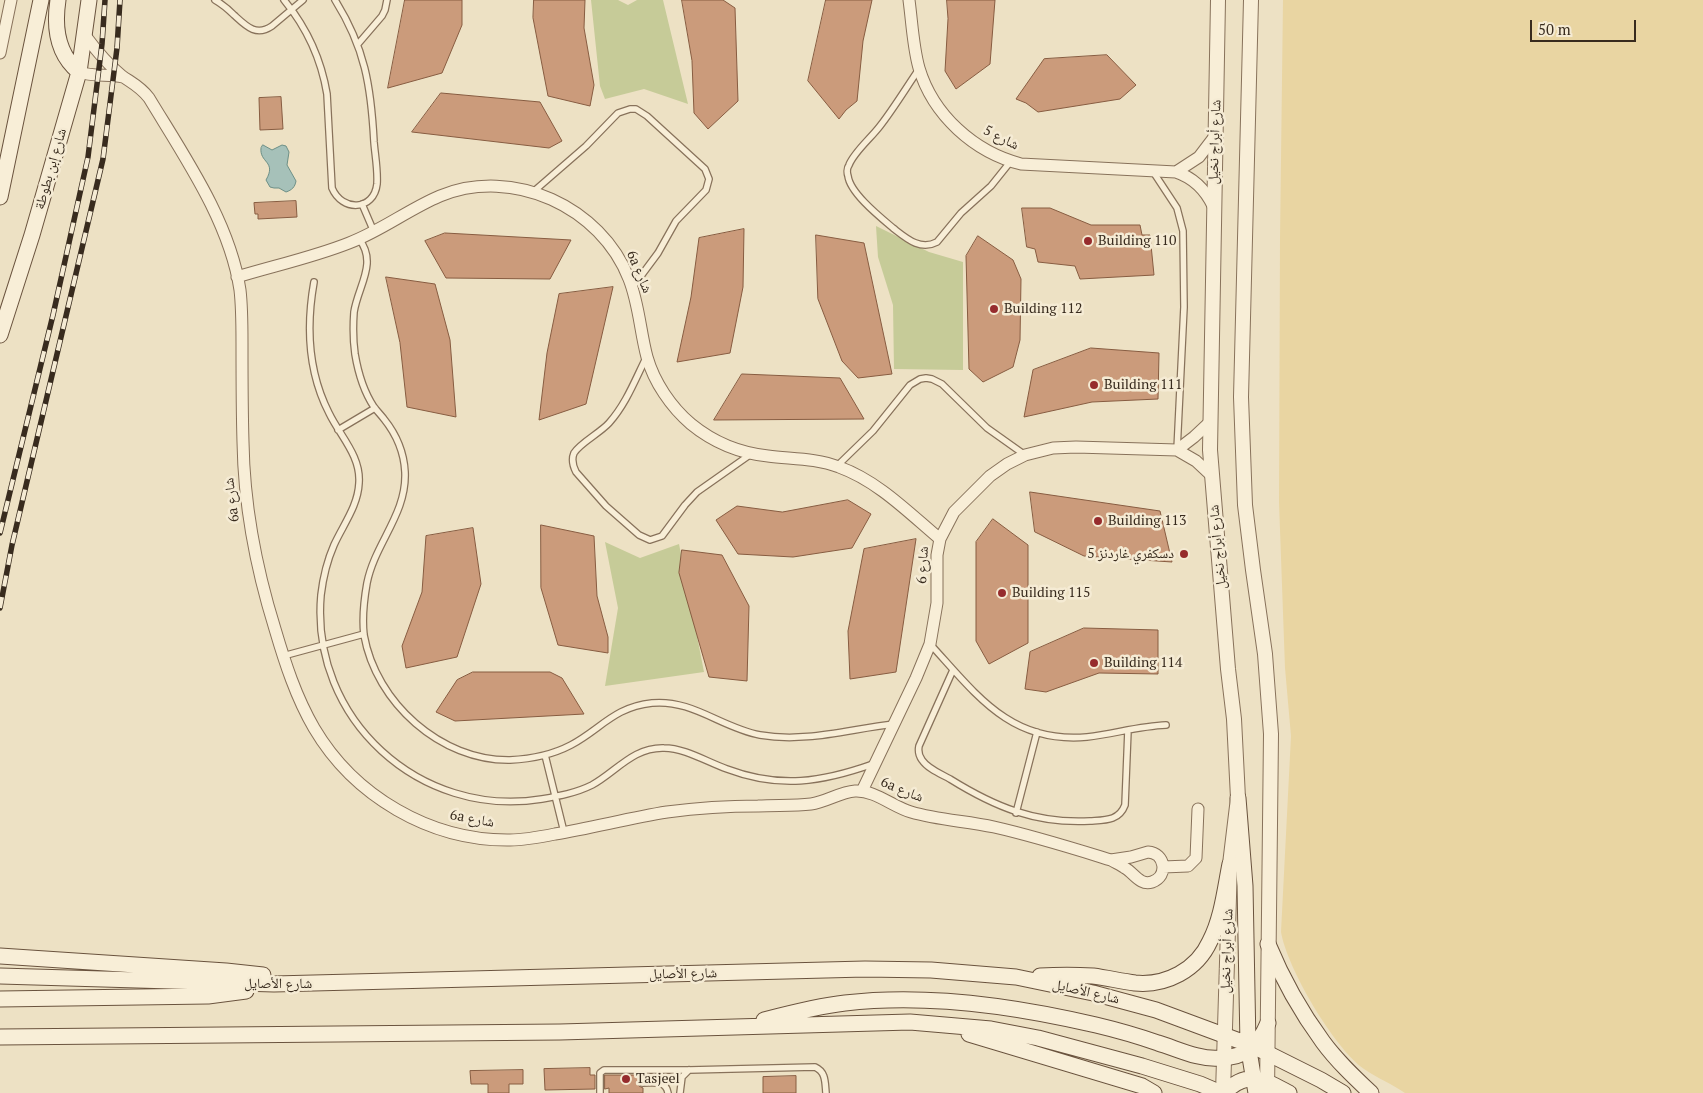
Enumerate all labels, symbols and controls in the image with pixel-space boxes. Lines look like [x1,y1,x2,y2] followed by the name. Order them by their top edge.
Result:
[1533,10,1639,42] scale bar
[1538,19,1571,39] text: 50 m
[1205,99,1225,185] street label: شارع أبراج نخيل
[980,122,1022,154] street label: شارع 5
[31,127,71,211] street label: شارع إبن بطوطة
[1098,233,1177,249] place label: Building 110
[1082,235,1094,247] marker: Building 110
[623,248,655,296] street label: 6a شارع
[1004,301,1083,317] place label: Building 112
[988,303,1000,315] marker: Building 112
[1104,377,1183,393] place label: Building 111
[1088,379,1100,391] marker: Building 111
[221,477,243,523] street label: 6a شارع
[1206,504,1230,590] street label: شارع أبراج نخيل
[1108,513,1187,529] place label: Building 113
[1092,515,1104,527] marker: Building 113
[914,546,932,584] street label: شارع 6
[1087,546,1174,562] place label: دسكفري غاردنز 5
[1178,548,1190,560] marker: دسكفري غاردنز 5
[1012,585,1091,601] place label: Building 115
[996,587,1008,599] marker: Building 115
[1104,655,1183,671] place label: Building 114
[1088,657,1100,669] marker: Building 114
[878,774,926,806] street label: 6a شارع
[449,807,495,831] street label: 6a شارع
[1217,908,1237,994] street label: شارع أبراج نخيل
[649,965,717,983] street label: شارع الأصايل
[244,976,312,992] street label: شارع الأصايل
[1051,976,1121,1008] street label: شارع الأصايل
[636,1071,680,1087] place label: Tasjeel
[620,1073,632,1085] marker: Tasjeel

